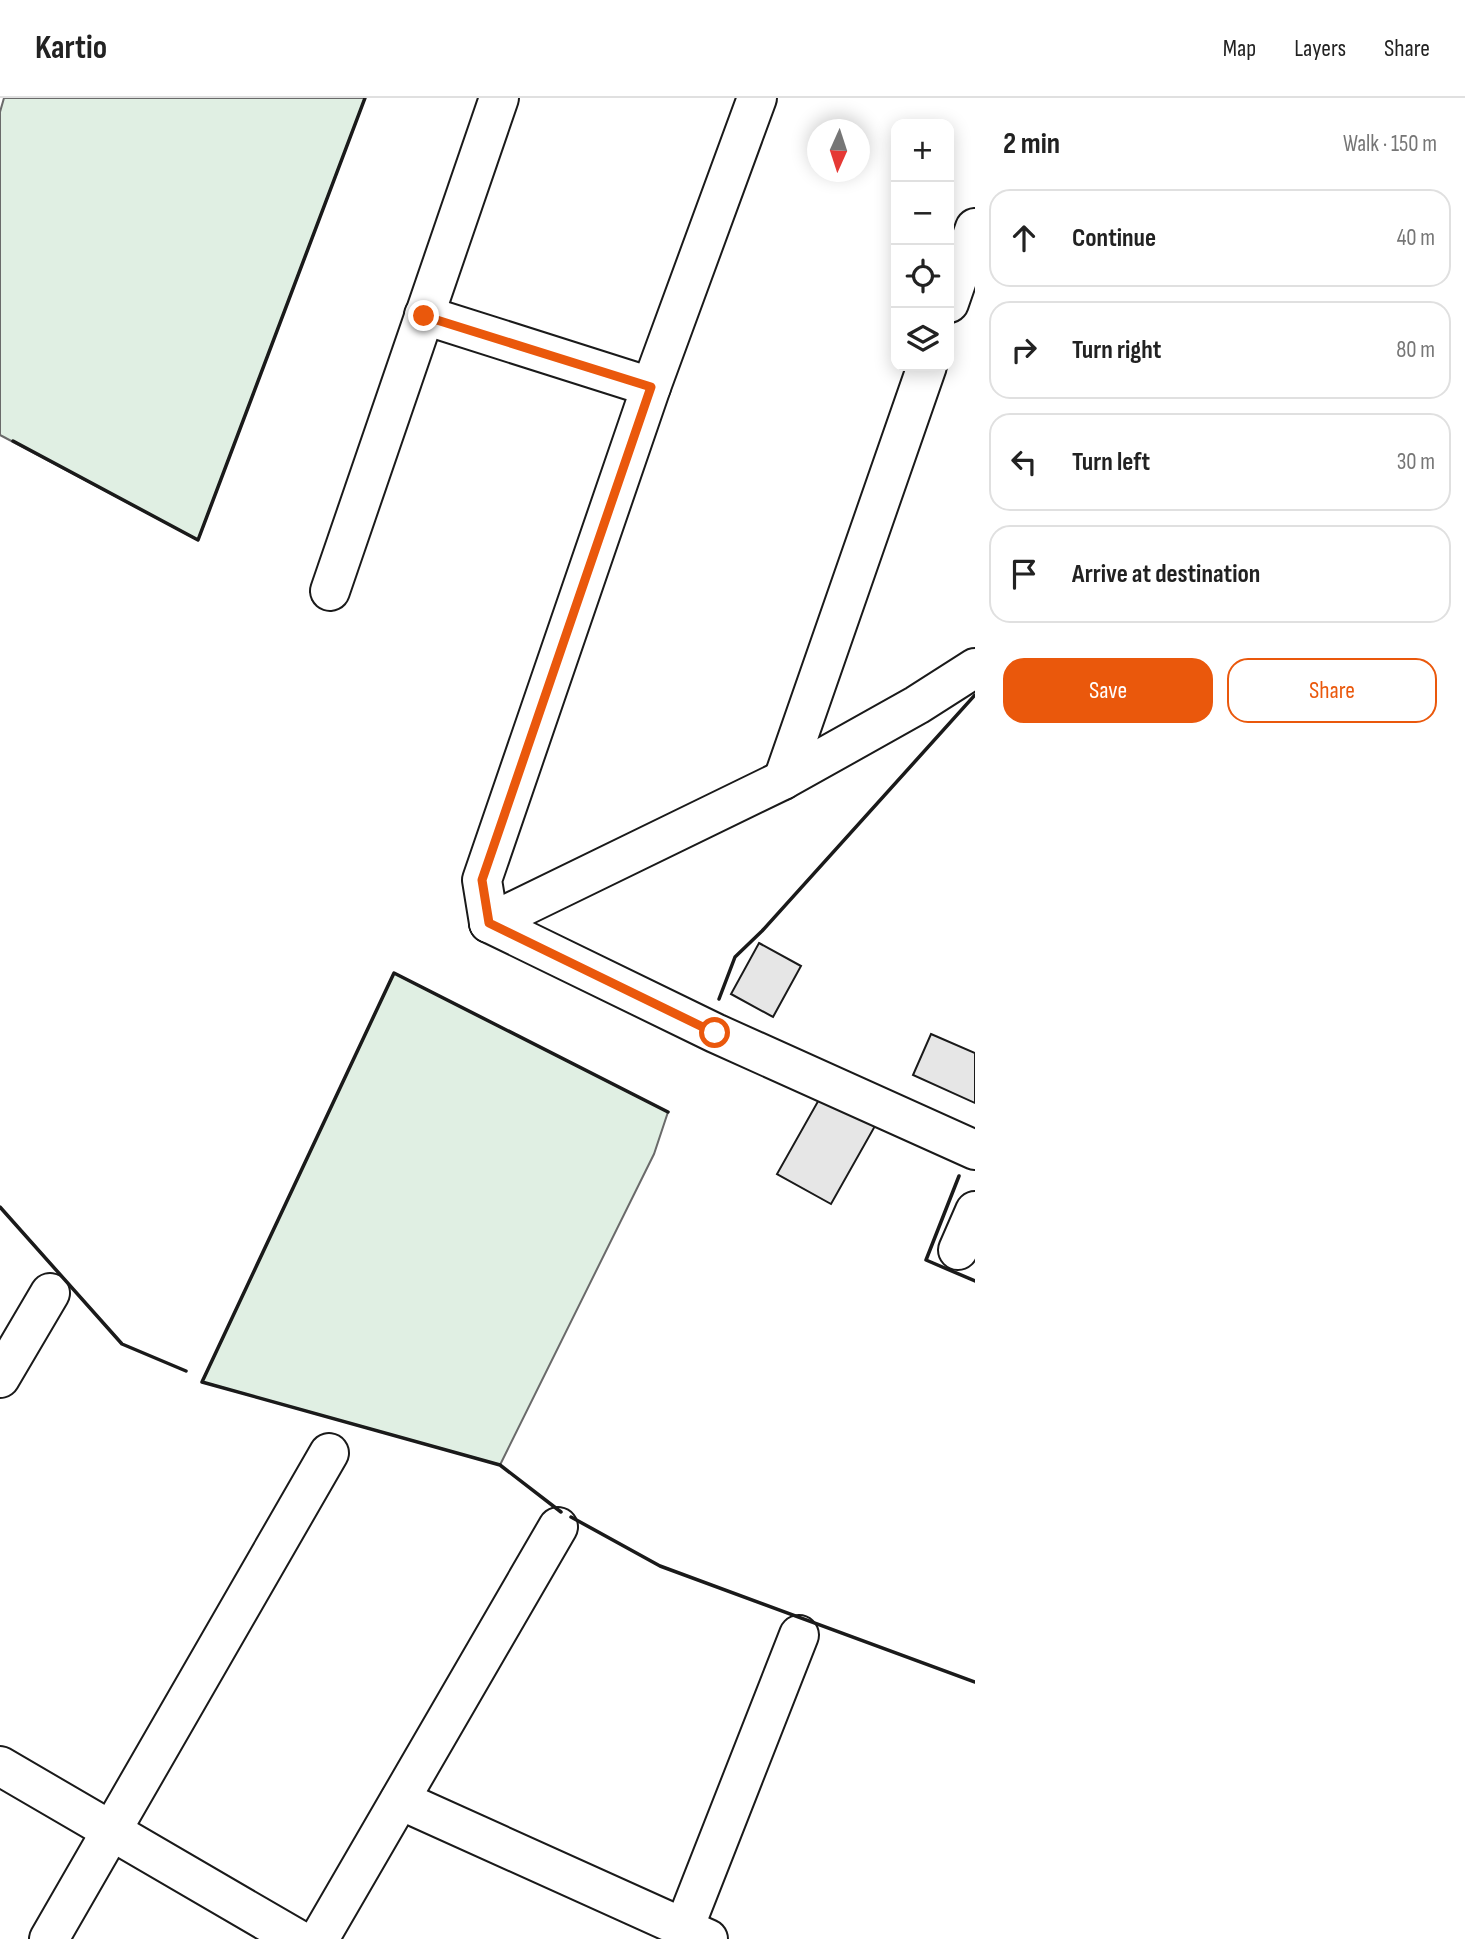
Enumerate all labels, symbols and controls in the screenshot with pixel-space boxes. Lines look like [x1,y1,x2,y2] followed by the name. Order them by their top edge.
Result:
[35,28,107,68] text: Kartio
[1223,34,1256,63] text: Map
[1294,34,1346,63] text: Layers
[1384,34,1430,63] text: Share
[807,119,870,182] north arrow
[891,119,954,371] map controls
[891,119,954,182] button: +
[1003,126,1060,162] text: 2 min
[1343,130,1437,158] text: Walk · 150 m
[891,182,954,245] button: −
[1005,219,1043,257] icon: ahead
[1072,223,1156,254] text: Continue
[1397,224,1435,252] text: 40 m
[891,245,954,308] button: locate
[408,300,439,331] route end
[891,308,954,371] button: layers
[1005,331,1043,369] icon: right
[1072,335,1161,366] text: Turn right
[1396,336,1435,364] text: 80 m
[1005,443,1043,481] icon: left
[1072,447,1150,478] text: Turn left
[1397,448,1435,476] text: 30 m
[1005,555,1043,593] icon: arrive
[1072,559,1260,590] text: Arrive at destination
[1003,658,1213,723] button: Save
[1227,658,1437,723] button: Share
[699,1017,730,1048] route start

